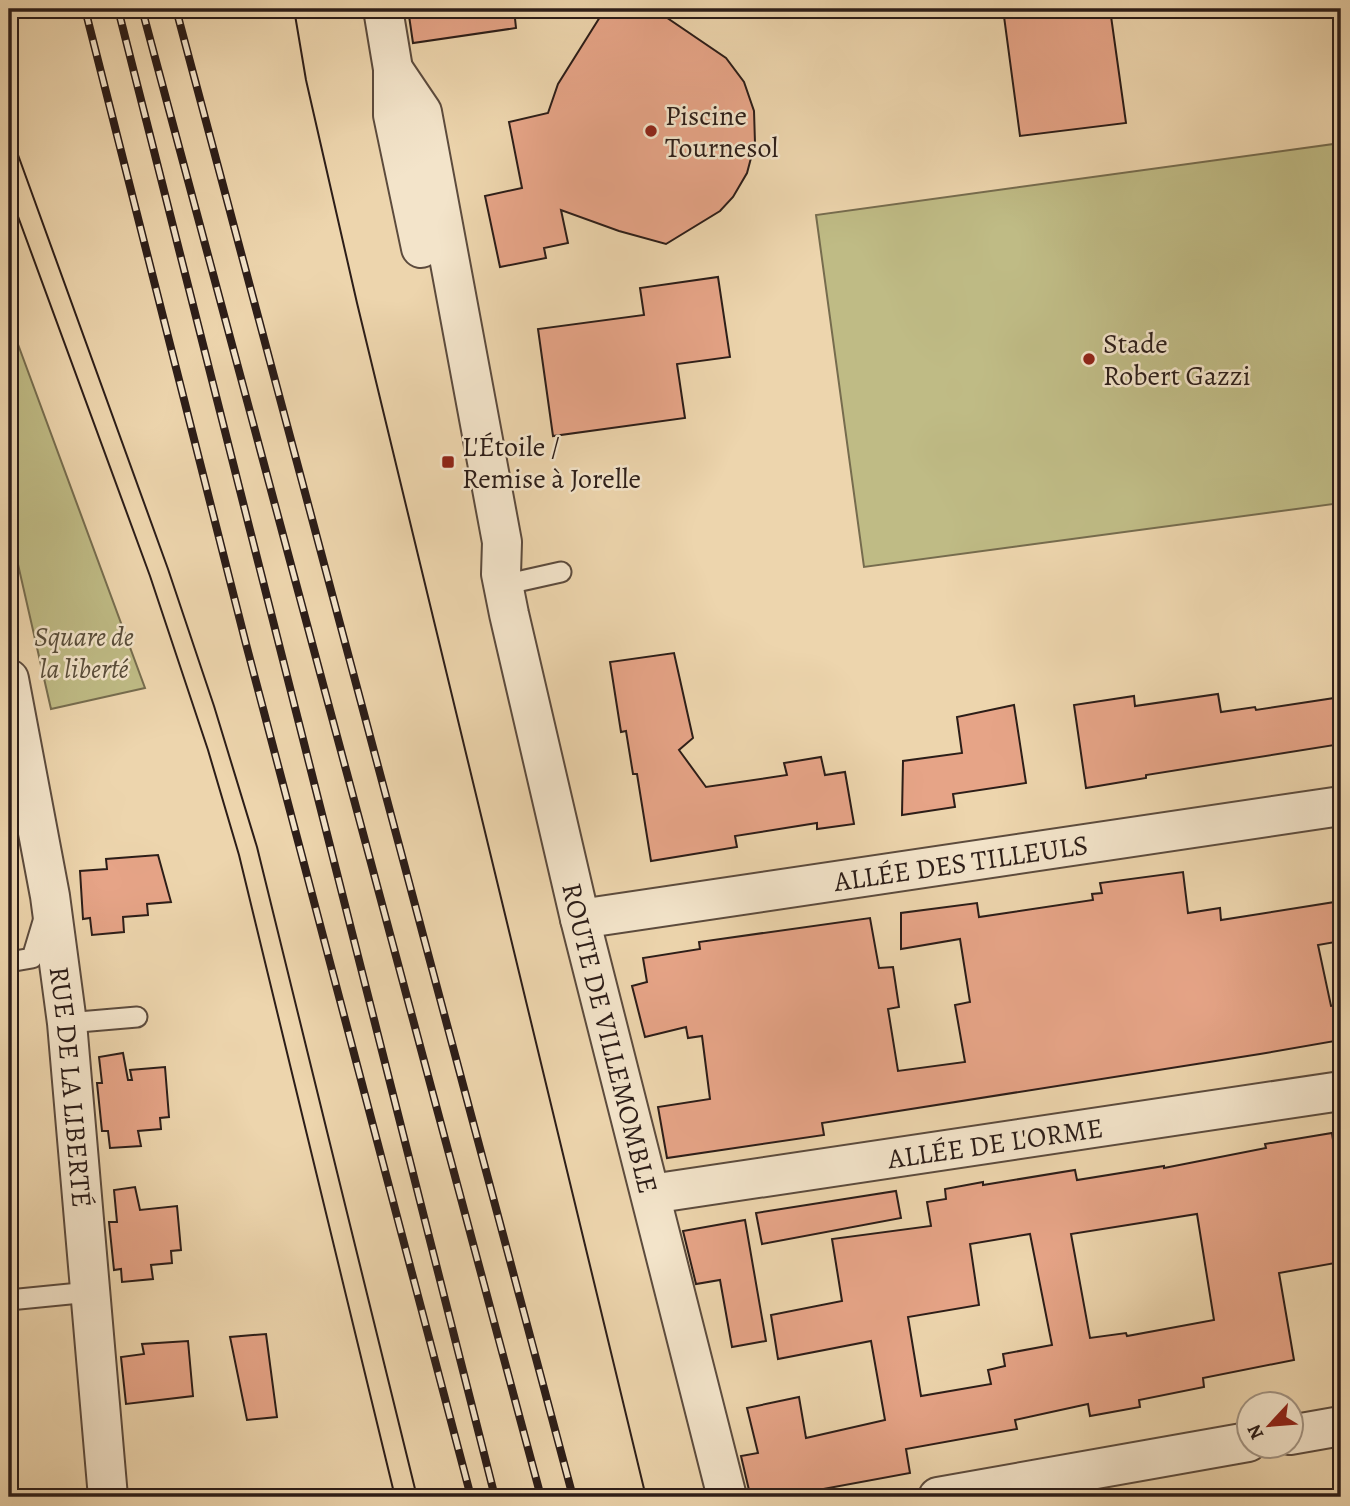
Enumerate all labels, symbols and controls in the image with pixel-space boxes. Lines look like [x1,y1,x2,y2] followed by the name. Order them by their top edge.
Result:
[665,97,779,167] place label: Piscine Tournesol
[643,123,659,139] marker: Piscine Tournesol
[1103,325,1251,395] place label: Stade Robert Gazzi
[1081,351,1097,367] marker: Stade Robert Gazzi
[462,428,641,498] place label: L'Étoile / Remise à Jorelle
[440,454,456,470] marker: L'Étoile / Remise à Jorelle
[34,618,134,688] park label: Square de la liberté
[830,826,1091,901] street label: ALLÉE DES TILLEULS
[552,879,667,1198] street label: ROUTE DE VILLEMOMBLE
[40,964,101,1209] street label: RUE DE LA LIBERTÉ
[884,1109,1106,1179] street label: ALLÉE DE L'ORME
[1234,1390,1304,1460] north arrow
[1241,1420,1270,1444] text: N

